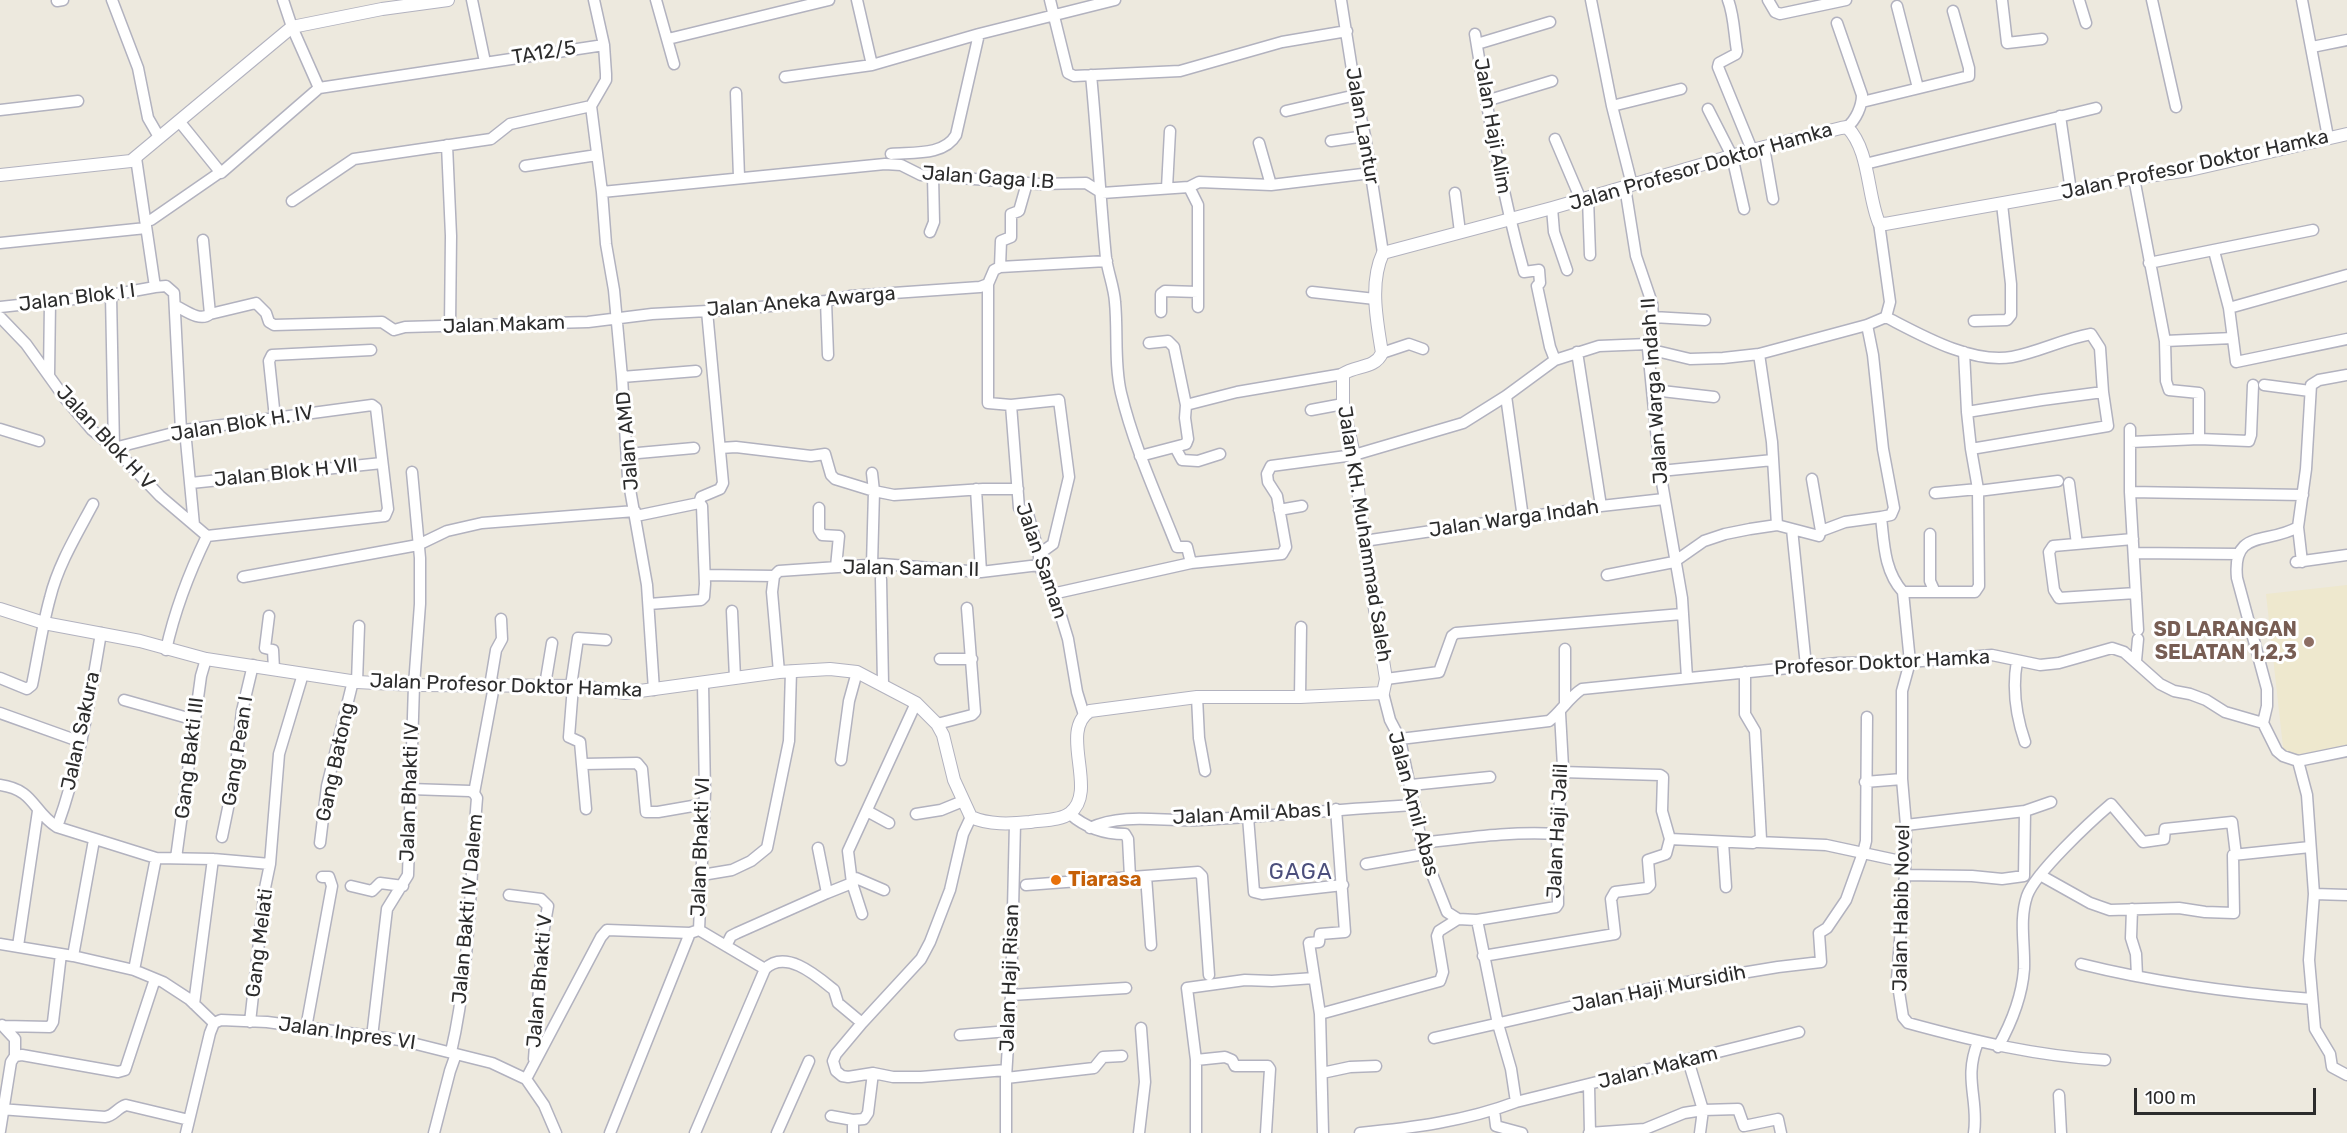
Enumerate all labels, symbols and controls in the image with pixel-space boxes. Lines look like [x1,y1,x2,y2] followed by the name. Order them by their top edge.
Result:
[510,36,578,70] street label: TA12/5
[1468,56,1516,196] street label: Jalan Haji Alim
[1340,66,1384,186] street label: Jalan Lantur
[1567,118,1835,216] street label: Jalan Profesor Doktor Hamka
[2059,125,2331,205] street label: Jalan Profesor Doktor Hamka
[921,161,1055,195] street label: Jalan Gaga I.B
[17,279,137,317] street label: Jalan Blok I I
[706,282,896,322] street label: Jalan Aneka Awarga
[1637,297,1673,485] street label: Jalan Warga Indah II
[442,311,566,339] street label: Jalan Makam
[51,381,159,495] street label: Jalan Blok H V
[612,390,644,492] street label: Jalan AMD
[169,401,315,447] street label: Jalan Blok H. IV
[1332,404,1396,664] street label: Jalan KH. Muhammad Saleh
[213,454,359,492] street label: Jalan Blok H VII
[1428,495,1600,543] street label: Jalan Warga Indah
[1010,500,1072,622] street label: Jalan Saman
[842,556,980,582] street label: Jalan Saman II
[2154,618,2297,665] place label: SD LARANGAN SELATAN 1,2,3
[2302,635,2316,649] marker: SD LARANGAN SELATAN 1,2,3
[1773,645,1991,681] street label: Profesor Doktor Hamka
[57,669,105,793] street label: Jalan Sakura
[369,669,643,703] street label: Jalan Profesor Doktor Hamka
[217,694,259,808] street label: Gang Pean I
[171,696,209,820] street label: Gang Bakti III
[312,700,360,824] street label: Gang Batong
[396,722,424,862] street label: Jalan Bhakti IV
[1382,729,1444,879] street label: Jalan Amil Abas
[1542,763,1574,899] street label: Jalan Haji Jalil
[687,777,715,917] street label: Jalan Bhakti VI
[1172,798,1332,830] street label: Jalan Amil Abas I
[448,813,488,1005] street label: Jalan Bakti IV Dalem
[1889,824,1915,992] street label: Jalan Habib Novel
[1269,860,1333,886] district label: GAGA
[1068,868,1141,892] place label: Tiarasa
[1049,873,1063,887] marker: Tiarasa
[241,887,279,999] street label: Gang Melati
[995,904,1025,1052] street label: Jalan Haji Risan
[522,913,558,1049] street label: Jalan Bhakti V
[1570,960,1748,1018] street label: Jalan Haji Mursidih
[277,1012,417,1056] street label: Jalan Inpres VI
[1596,1042,1720,1094] street label: Jalan Makam
[2137,1076,2318,1114] scale bar
[2145,1087,2196,1109] text: 100 m

